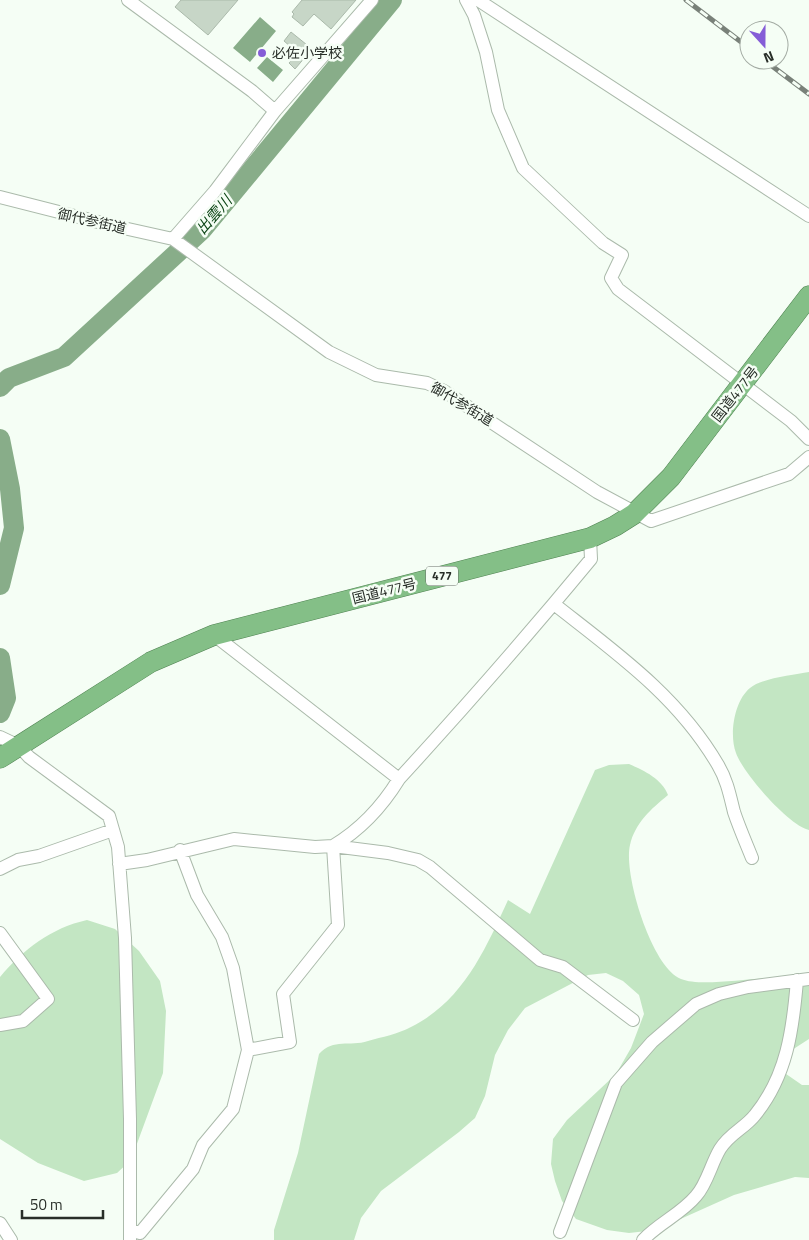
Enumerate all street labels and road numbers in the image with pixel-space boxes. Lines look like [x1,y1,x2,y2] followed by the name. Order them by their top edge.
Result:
[56,202,129,239] street label: 御代参街道
[706,361,763,426] street label: 国道477号
[427,377,498,431] street label: 御代参街道
[426,566,458,586] road number: 477
[350,572,418,609] street label: 国道477号

